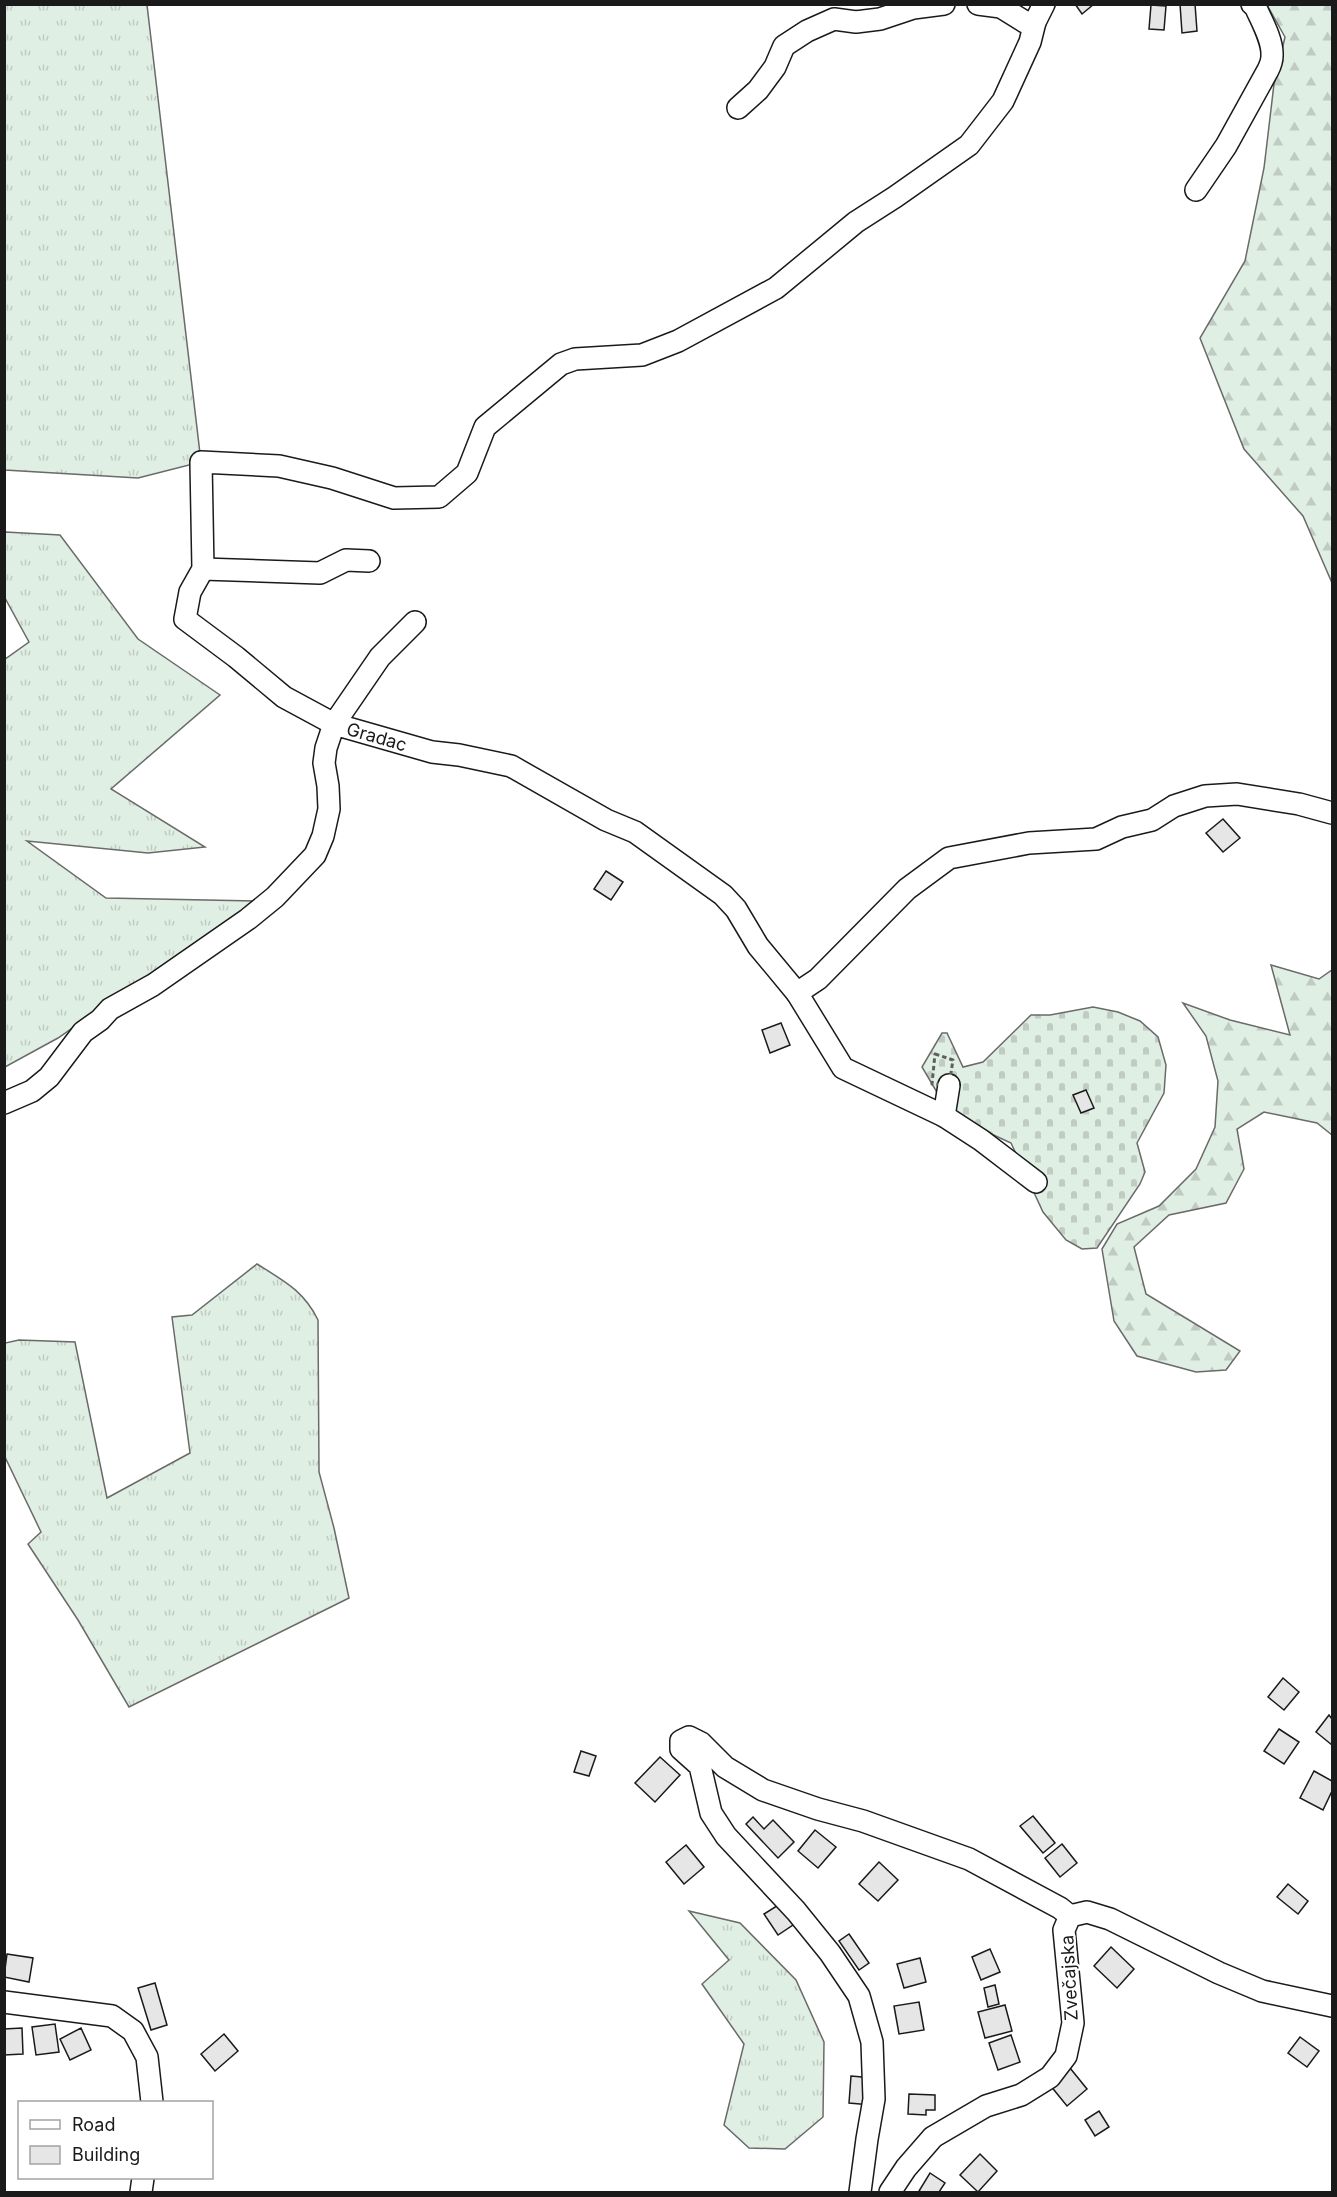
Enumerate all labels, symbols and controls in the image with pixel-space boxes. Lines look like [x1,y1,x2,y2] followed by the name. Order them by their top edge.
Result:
[344,718,409,755] street label: Gradac
[1056,1935,1082,2021] street label: Zvečajska
[18,2101,213,2179] legend
[72,2114,115,2135] text: Road
[72,2144,140,2165] text: Building

